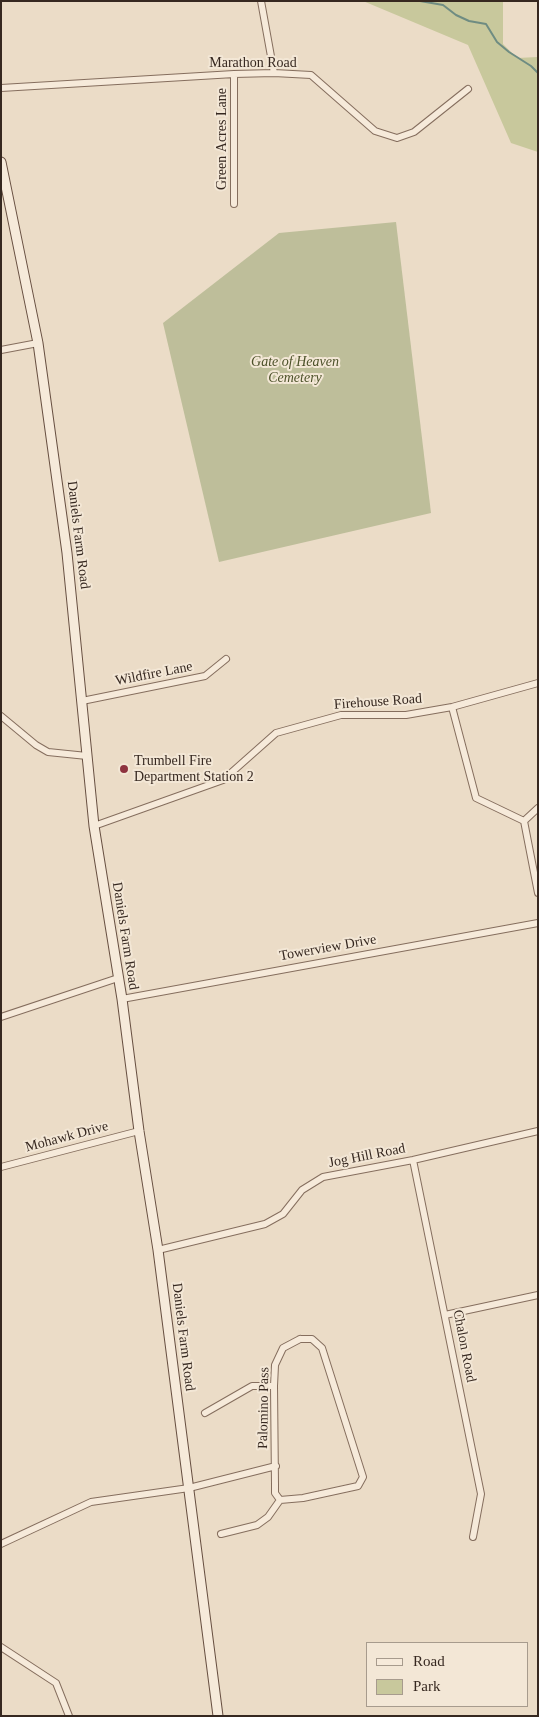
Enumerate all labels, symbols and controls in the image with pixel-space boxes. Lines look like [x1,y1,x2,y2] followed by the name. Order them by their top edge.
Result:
[209,55,297,71] street label: Marathon Road
[214,88,230,190] street label: Green Acres Lane
[251,354,339,387] park label: Gate of Heaven Cemetery
[63,480,93,590] street label: Daniels Farm Road
[114,658,194,690] street label: Wildfire Lane
[333,691,423,713] street label: Firehouse Road
[134,753,254,786] place label: Trumbell Fire Department Station 2
[118,763,130,775] marker: Trumbell Fire Department Station 2
[108,881,142,991] street label: Daniels Farm Road
[278,931,378,965] street label: Towerview Drive
[24,1118,110,1156] street label: Mohawk Drive
[327,1140,407,1172] street label: Jog Hill Road
[168,1282,198,1392] street label: Daniels Farm Road
[449,1308,479,1384] street label: Chalon Road
[255,1367,273,1449] street label: Palomino Pass
[366,1642,529,1707] legend
[413,1653,445,1669] text: Road
[413,1678,441,1694] text: Park

